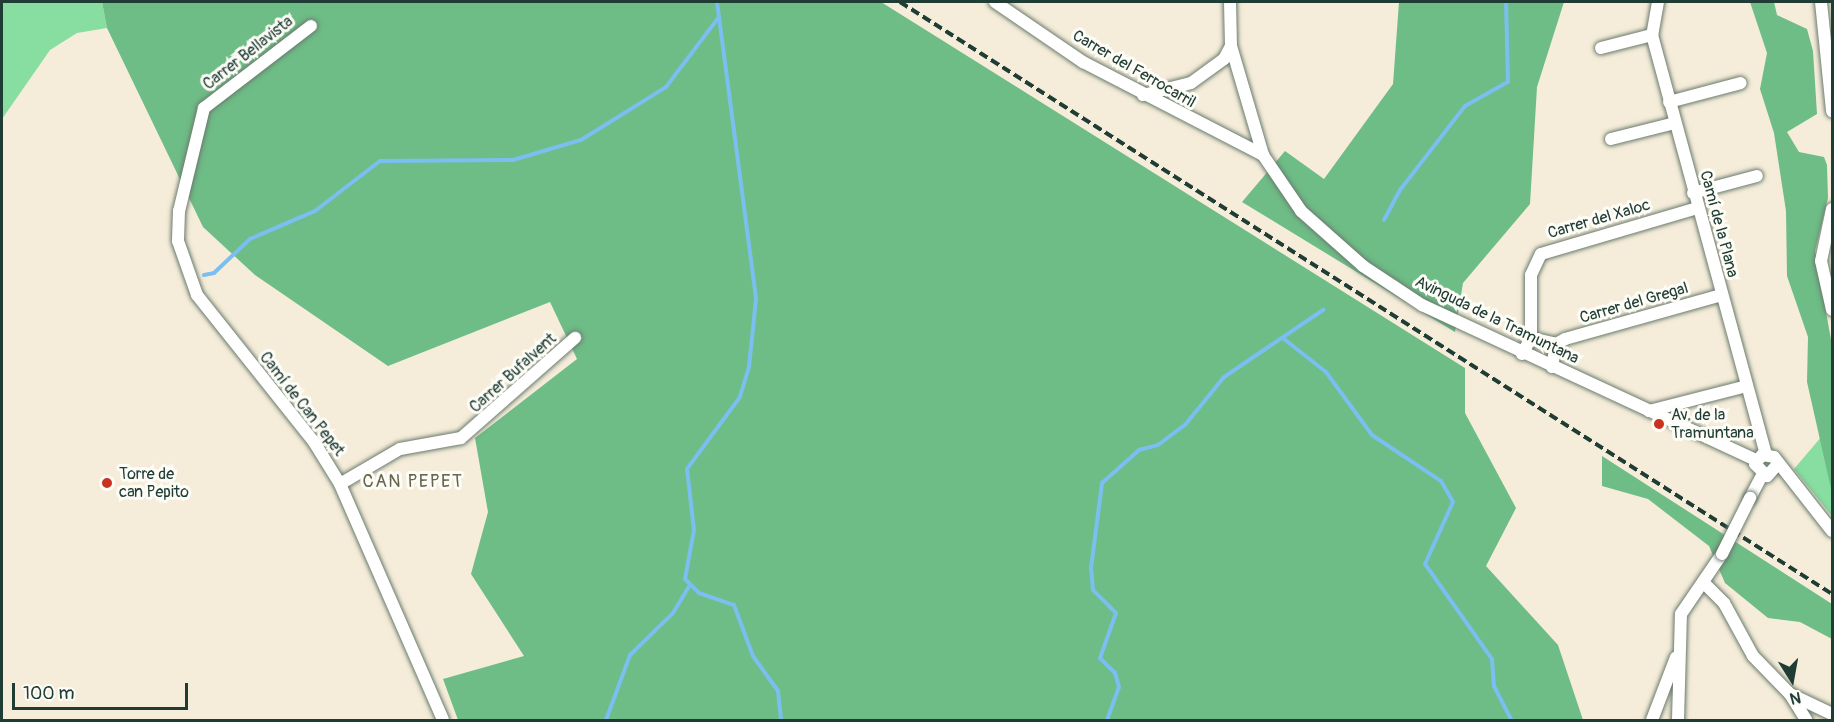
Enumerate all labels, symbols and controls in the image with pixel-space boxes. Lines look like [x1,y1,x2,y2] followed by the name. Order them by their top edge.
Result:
[199,12,297,94] street label: Carrer Bellavista
[1069,26,1199,112] street label: Carrer del Ferrocarril
[1696,169,1742,279] street label: Camí de la Plana
[1546,195,1652,243] street label: Carrer del Xaloc
[1412,272,1582,368] street label: Avinguda de la Tramuntana
[1578,278,1690,328] street label: Carrer del Gregal
[466,329,560,417] street label: Carrer Bufalvent
[255,348,349,460] street label: Camí de Can Pepet
[1671,405,1754,443] place label: Av. de la Tramuntana
[1652,417,1666,431] marker: Av. de la Tramuntana
[119,464,189,502] place label: Torre de can Pepito
[363,471,463,493] district label: CAN PEPET
[100,476,114,490] marker: Torre de can Pepito
[1762,650,1822,710] north arrow
[15,671,190,709] scale bar
[23,682,75,705] text: 100 m
[1788,687,1803,709] text: N

